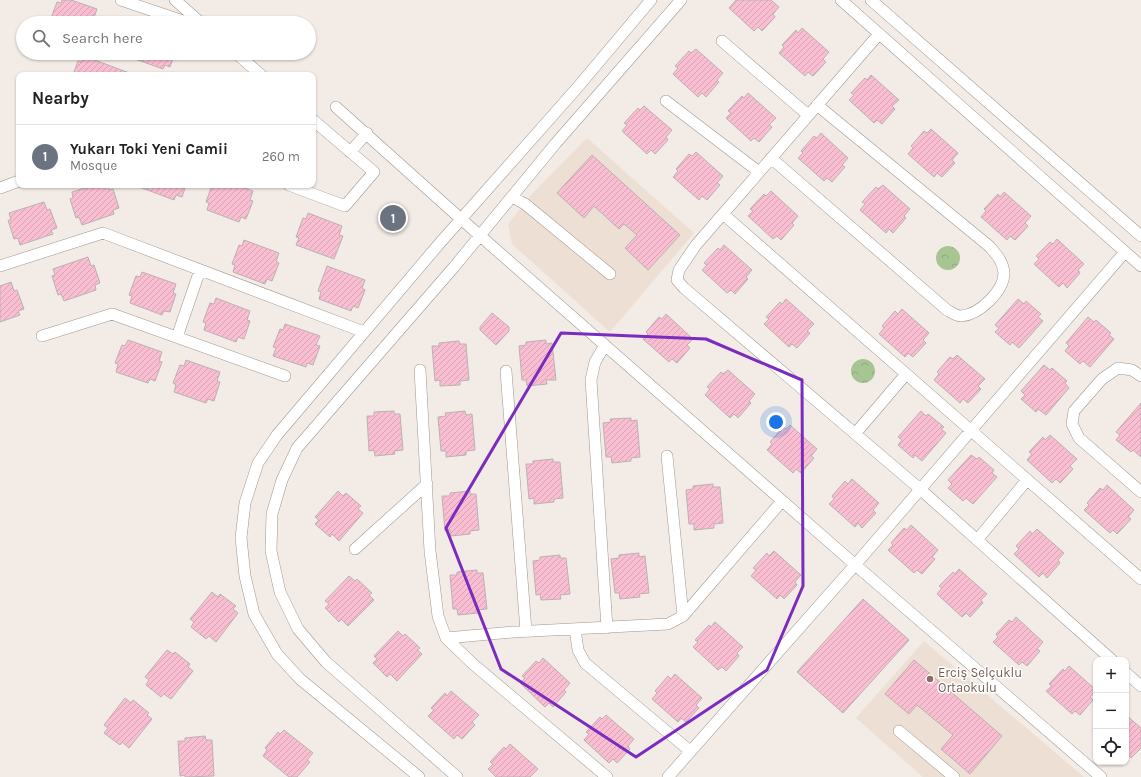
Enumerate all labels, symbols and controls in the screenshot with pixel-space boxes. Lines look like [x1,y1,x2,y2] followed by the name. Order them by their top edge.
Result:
[16,16,316,60] search box
[30,27,52,49] icon: search
[62,29,143,47] text: Search here
[32,88,89,108] text: Nearby
[70,140,228,158] text: Yukarı Toki Yeni Camii
[43,149,47,164] text: 1
[262,149,300,164] text: 260 m
[70,158,117,173] text: Mosque
[380,203,406,233] pin: 1
[766,412,786,432] your location
[1093,657,1129,765] map controls
[1093,657,1129,693] button: +
[938,665,1022,695] place label: Erciş Selçuklu Ortaokulu
[925,674,935,684] marker: Erciş Selçuklu Ortaokulu
[1093,693,1129,729] button: −
[1093,729,1129,765] button: locate

